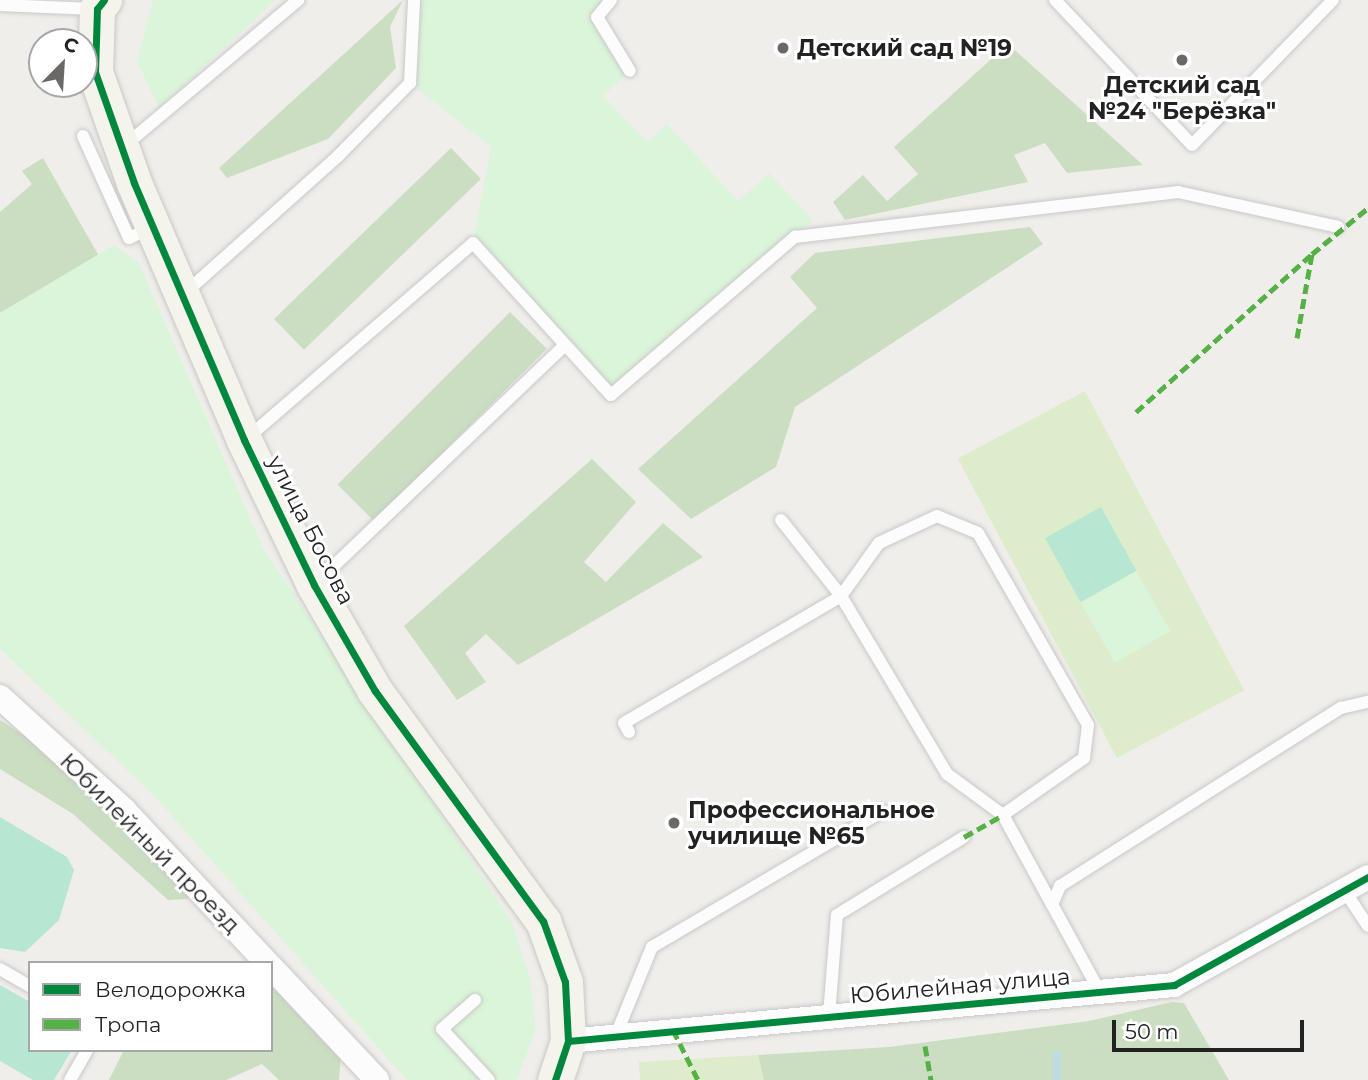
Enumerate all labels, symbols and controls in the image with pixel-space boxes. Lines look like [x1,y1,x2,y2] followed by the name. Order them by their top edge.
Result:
[28,28,98,98] north arrow
[60,32,82,58] text: С
[797,34,1012,62] place label: Детский сад №19
[775,40,791,56] marker: Детский сад №19
[1174,52,1190,68] marker: Детский сад №24 "Берёзка"
[1088,71,1276,125] place label: Детский сад №24 "Берёзка"
[261,451,361,609] street label: улица Босова
[54,747,246,939] street label: Юбилейный проезд
[688,796,935,850] place label: Профессиональное училище №65
[666,815,682,831] marker: Профессиональное училище №65
[28,961,273,1052] legend
[849,963,1071,1009] street label: Юбилейная улица
[95,977,246,1002] text: Велодорожка
[1116,1006,1308,1050] scale bar
[95,1012,161,1037] text: Тропа
[1125,1019,1179,1044] text: 50 m

